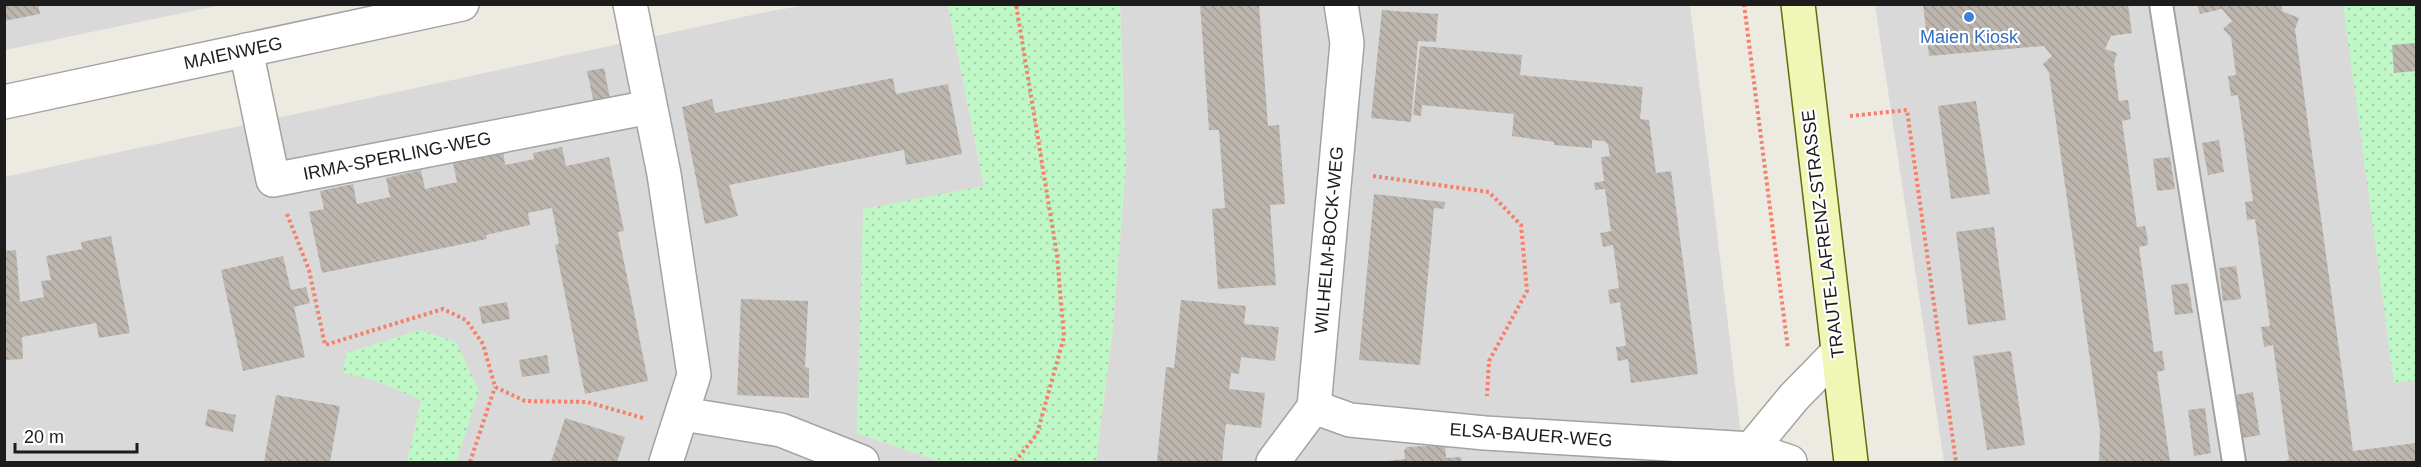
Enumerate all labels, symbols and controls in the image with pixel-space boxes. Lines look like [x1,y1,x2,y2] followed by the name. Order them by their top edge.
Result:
[1962,10,1976,24] marker: Maien Kiosk
[1920,27,2019,47] place label: Maien Kiosk
[182,33,284,73] street label: MAIENWEG
[1798,109,1848,359] street label: TRAUTE-LAFRENZ-STRASSE
[301,128,493,184] street label: IRMA-SPERLING-WEG
[1311,145,1347,335] street label: WILHELM-BOCK-WEG
[15,416,136,454] scale bar
[1449,419,1613,451] street label: ELSA-BAUER-WEG
[24,427,64,447] text: 20 m

